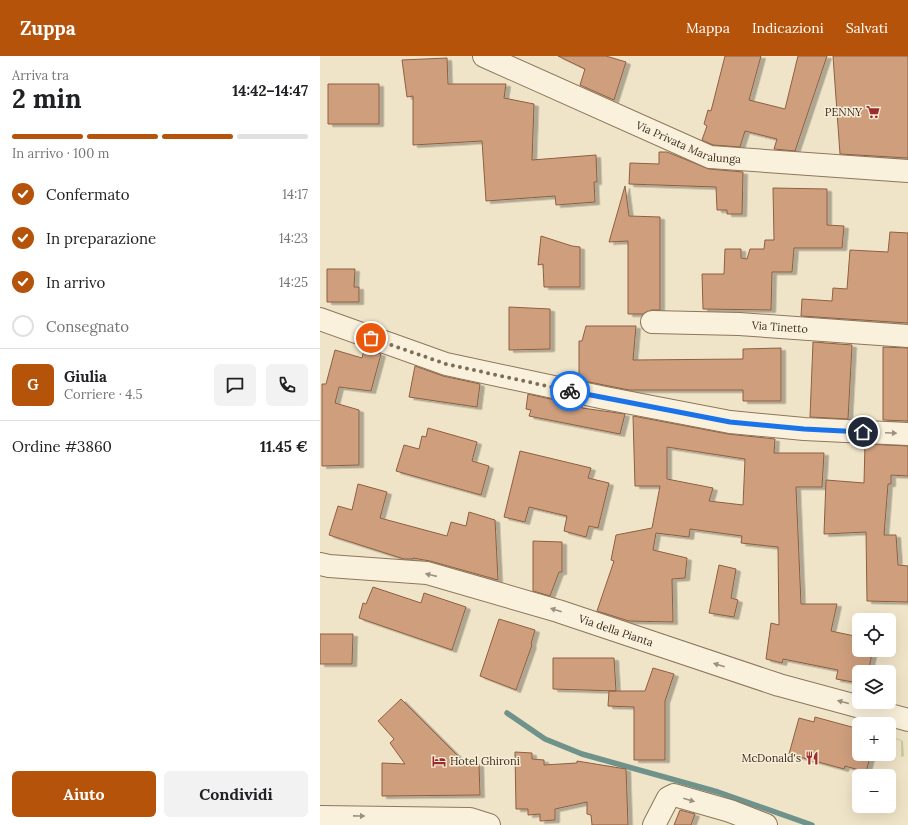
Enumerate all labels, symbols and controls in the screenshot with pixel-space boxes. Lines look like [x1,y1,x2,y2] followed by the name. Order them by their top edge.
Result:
[20,16,76,40] text: Zuppa
[686,19,730,37] text: Mappa
[752,19,824,37] text: Indicazioni
[846,19,888,37] text: Salvati
[12,67,69,84] text: Arriva tra
[232,81,308,100] text: 14:42–14:47
[12,82,82,115] text: 2 min
[865,104,881,120] supermarket icon: PENNY
[825,105,863,119] place label: PENNY
[633,117,742,166] street label: Via Privata Maralunga
[12,145,109,162] text: In arrivo · 100 m
[12,183,34,205] icon: check
[46,185,130,204] text: Confermato
[282,186,308,203] text: 14:17
[12,227,34,249] icon: check
[46,229,156,248] text: In preparazione
[279,230,308,247] text: 14:23
[12,271,34,293] icon: check
[46,273,105,292] text: In arrivo
[279,274,308,291] text: 14:25
[46,317,129,336] text: Consegnato
[750,318,809,336] street label: Via Tinetto
[354,321,388,355] pin
[360,327,382,349] icon: bag
[214,364,256,406] button: chat
[266,364,308,406] button: phone
[64,367,107,386] text: Giulia
[550,371,590,411] courier
[27,375,39,394] text: G
[559,380,581,402] icon: bike
[64,386,143,403] text: Corriere · 4.5
[846,415,880,449] pin
[852,421,874,443] icon: home
[885,429,897,436] one-way arrow
[12,437,112,456] text: Ordine #3860
[260,437,308,456] text: 11.45 €
[425,571,437,577] one-way arrow
[549,607,561,613] one-way arrow
[576,611,655,650] street label: Via della Pianta
[852,613,896,813] map controls
[852,613,896,657] button: locate
[712,662,724,668] one-way arrow
[852,665,896,709] button: layers
[837,699,849,705] one-way arrow
[852,717,896,761] button: +
[804,750,820,766] restaurant icon: McDonald's
[741,751,801,765] place label: McDonald's
[431,753,447,769] hotel icon: Hotel Ghironi
[450,754,520,768] place label: Hotel Ghironi
[852,769,896,813] button: −
[12,771,156,817] button: Aiuto
[164,771,308,817] button: Condividi
[683,797,695,803] one-way arrow
[353,813,366,819] one-way arrow

